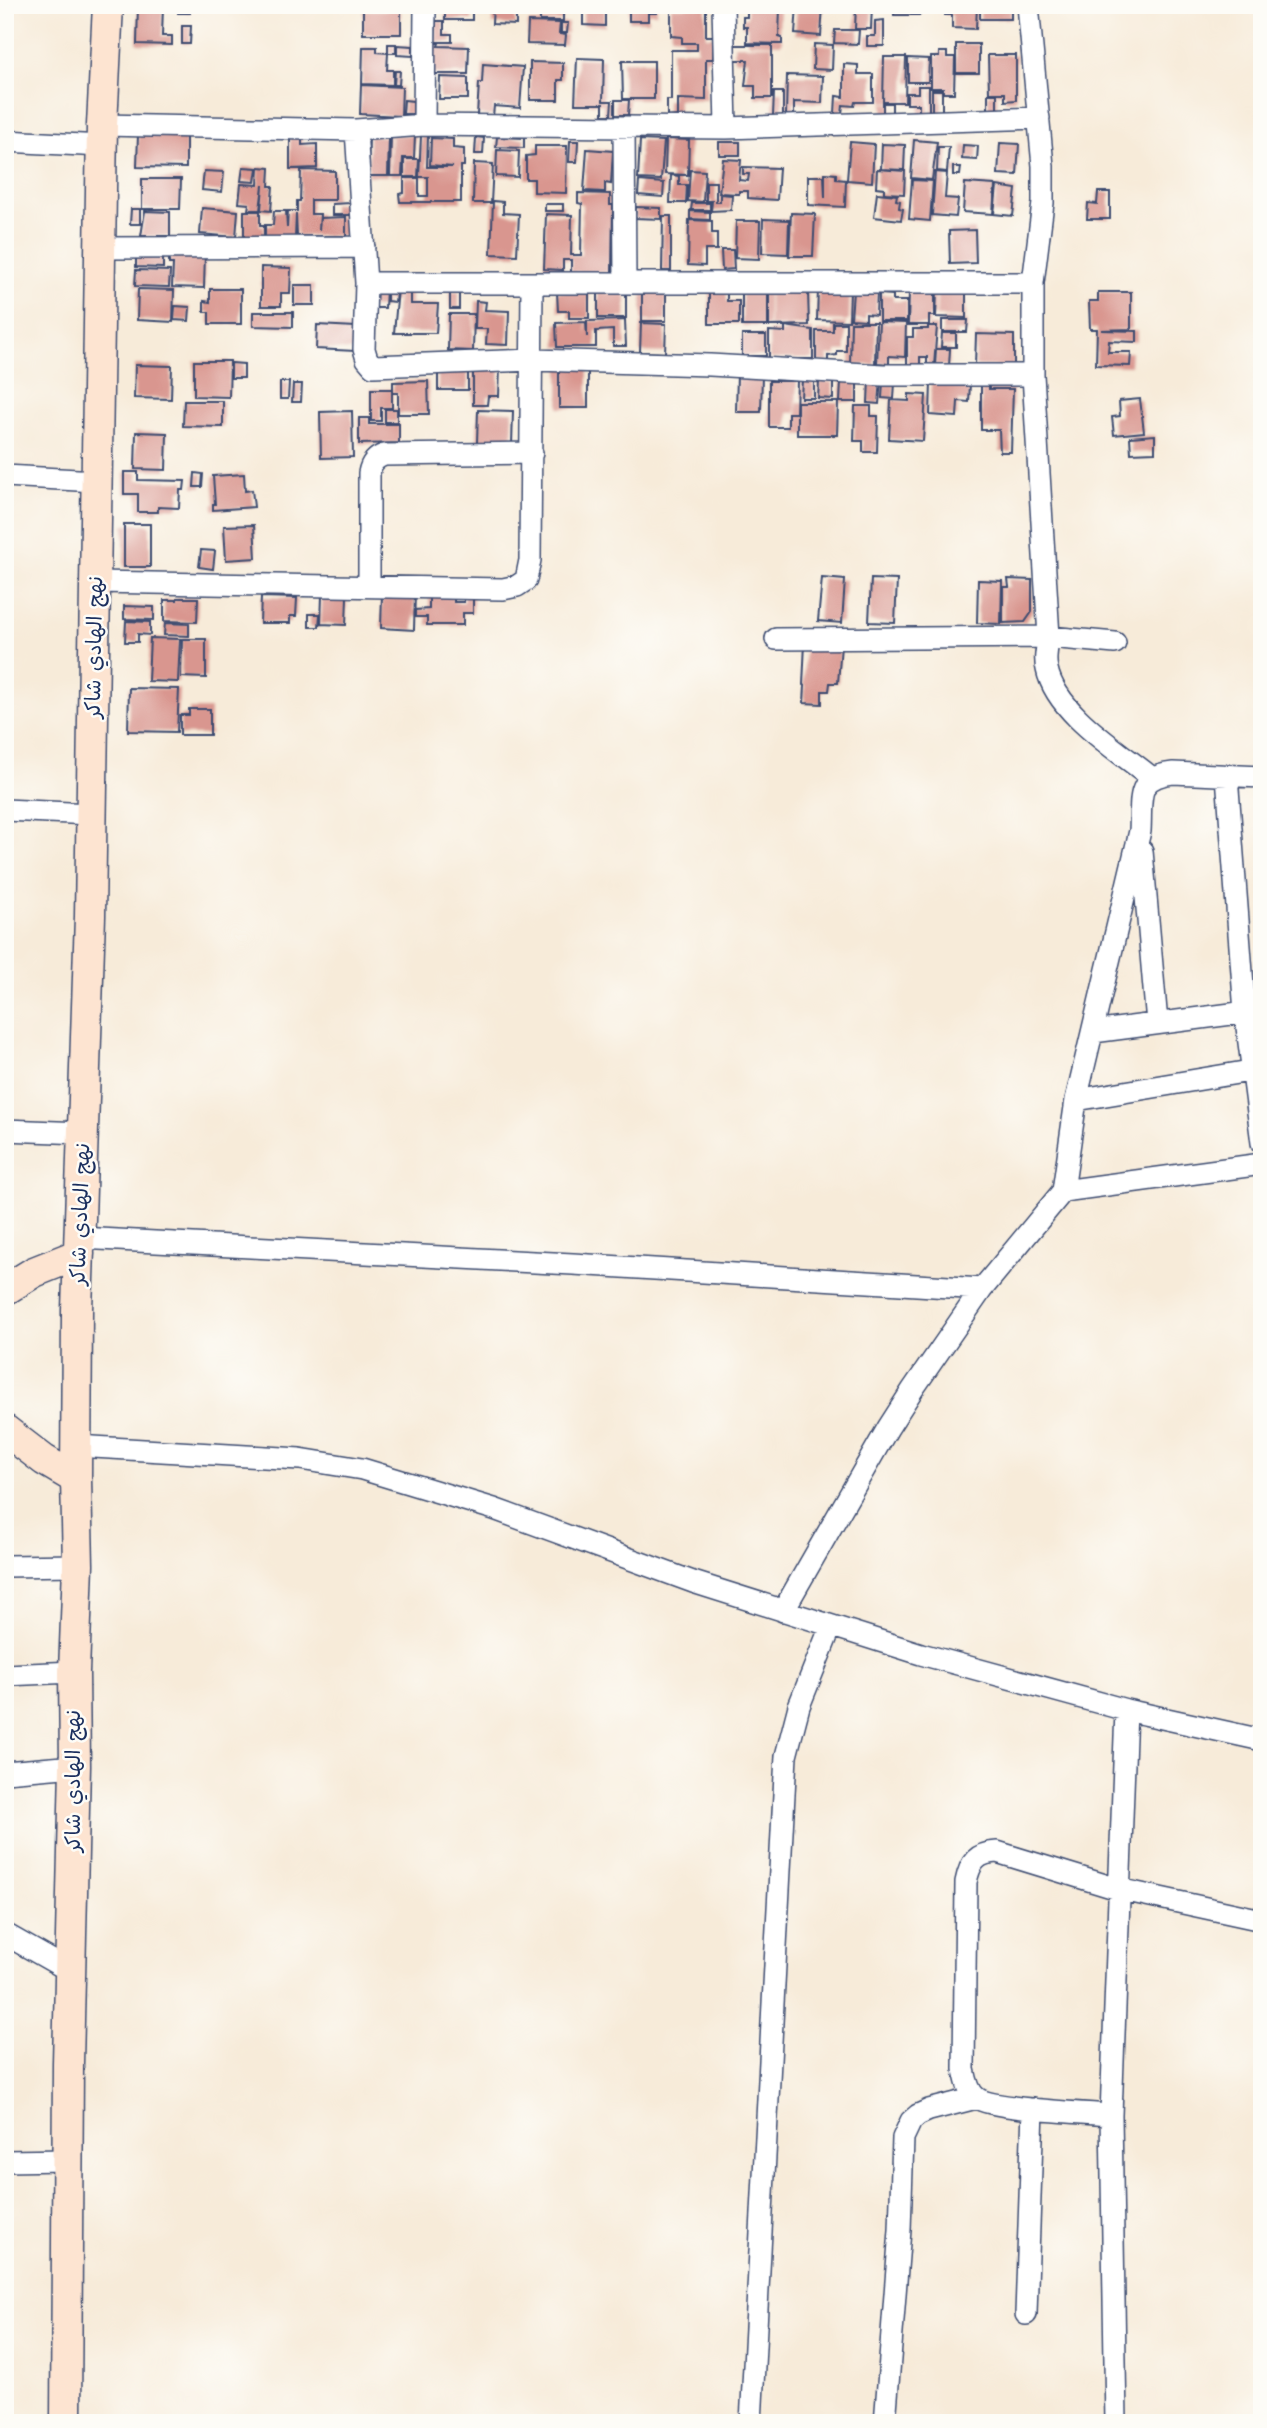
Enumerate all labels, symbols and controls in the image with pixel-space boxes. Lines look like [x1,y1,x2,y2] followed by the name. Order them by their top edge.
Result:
[78,576,113,720] street label: نهج الهادي شاكر
[62,1142,100,1288] street label: نهج الهادي شاكر
[58,1710,91,1854] street label: نهج الهادي شاكر

